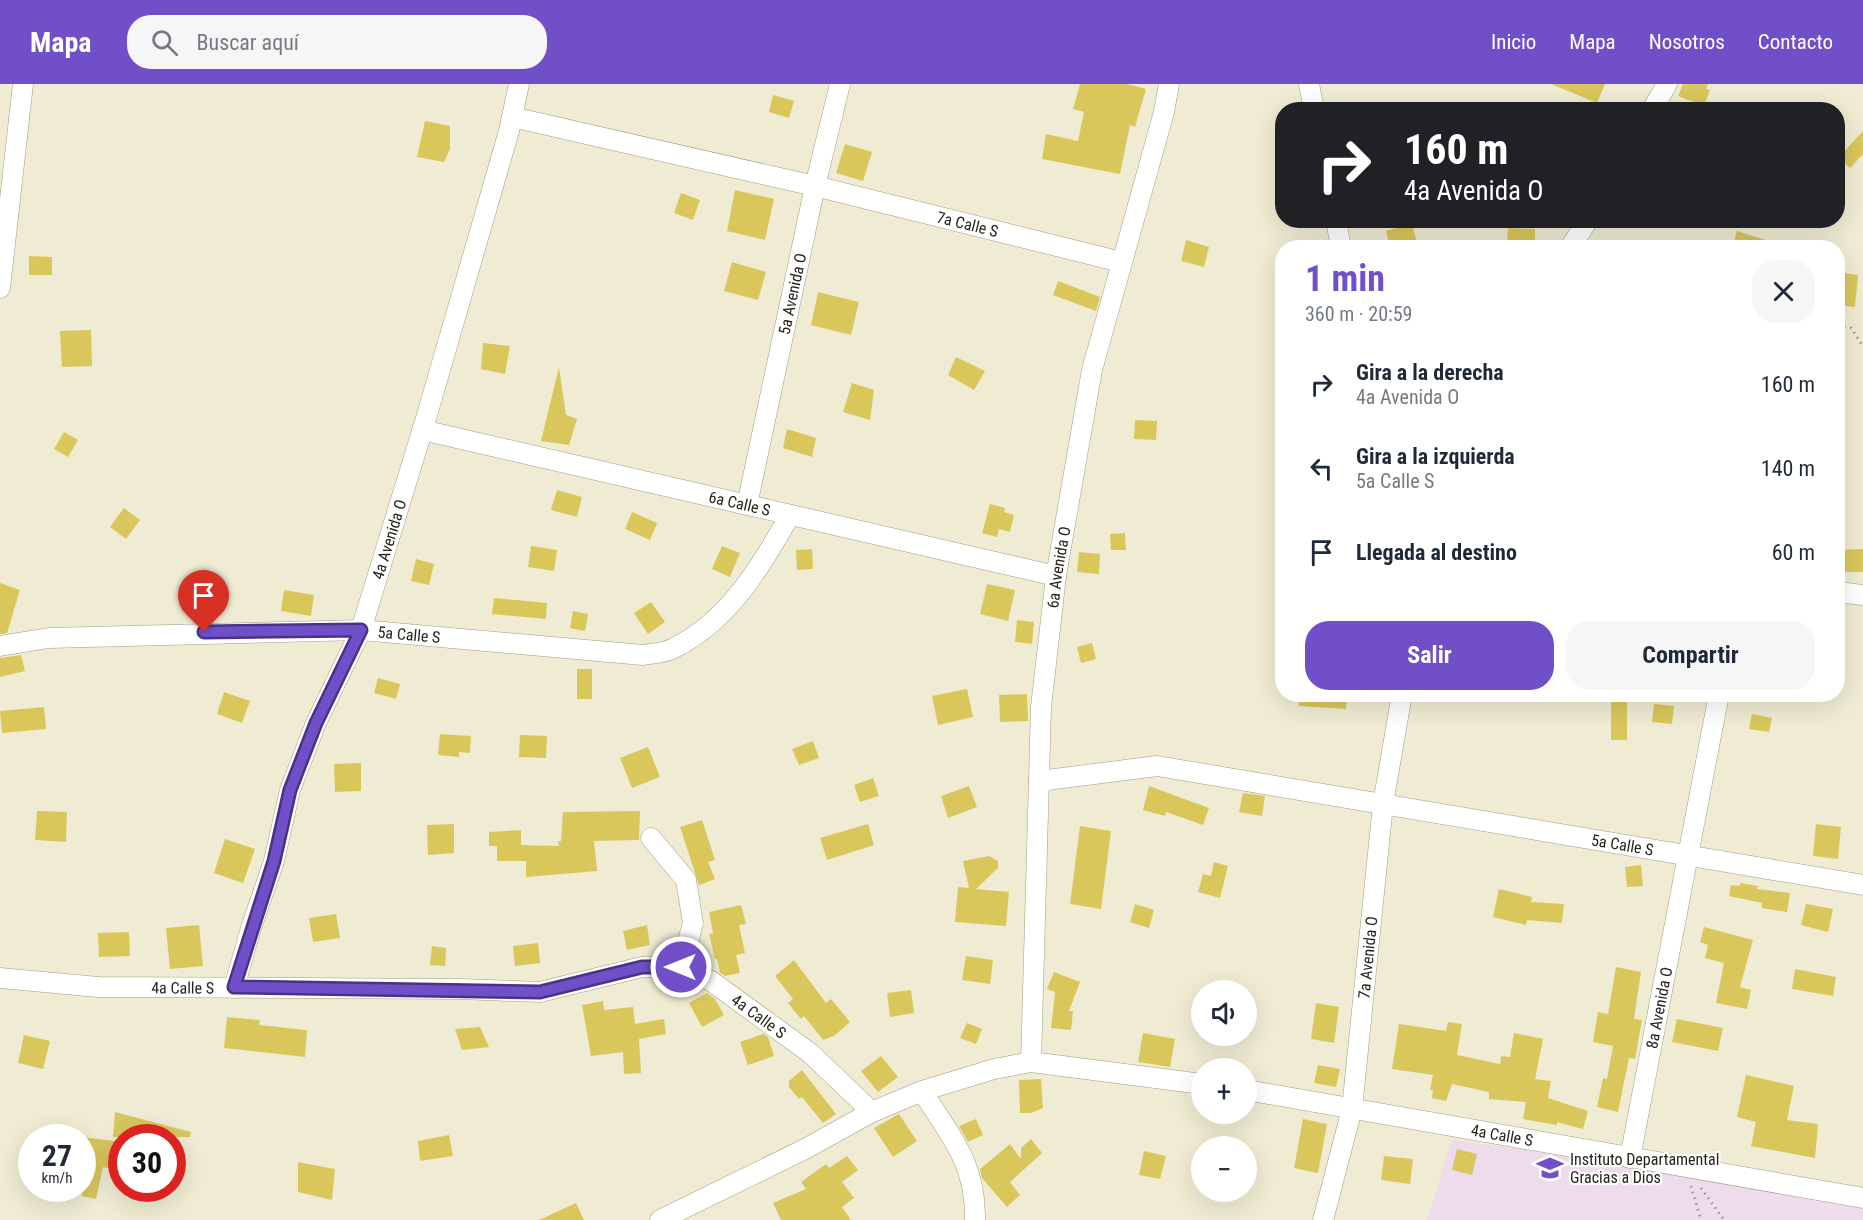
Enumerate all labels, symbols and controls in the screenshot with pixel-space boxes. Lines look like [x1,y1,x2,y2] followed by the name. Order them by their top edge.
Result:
[127,15,547,69] search box
[30,26,91,59] text: Mapa
[148,26,181,59] icon: search
[196,30,299,55] text: Buscar aquí
[1491,30,1536,54] text: Inicio
[1569,30,1616,54] text: Mapa
[1649,30,1725,54] text: Nosotros
[1758,30,1833,54] text: Contacto
[1404,125,1509,174] text: 160 m
[1305,126,1383,204] icon: right
[1404,175,1543,207] text: 4a Avenida O
[935,208,1000,241] street label: 7a Calle S
[775,251,810,336] street label: 5a Avenida O
[1305,258,1385,300] text: 1 min
[1752,260,1815,323] button: close
[1305,302,1412,326] text: 360 m · 20:59
[1356,360,1504,385] text: Gira a la derecha
[1305,368,1338,401] icon: right
[1761,372,1815,397] text: 160 m
[1356,385,1459,409] text: 4a Avenida O
[1356,444,1515,469] text: Gira a la izquierda
[1305,452,1338,485] icon: left
[1761,456,1815,481] text: 140 m
[1356,469,1434,493] text: 5a Calle S
[707,487,772,520] street label: 6a Calle S
[368,497,411,582] street label: 4a Avenida O
[1043,525,1075,609] street label: 6a Avenida O
[1305,536,1338,569] icon: arrive
[1356,540,1517,565] text: Llegada al destino
[1772,540,1815,565] text: 60 m
[178,570,229,632] pin
[187,579,220,612] icon: arrive
[1305,621,1554,690] button: Salir
[1566,621,1815,690] button: Compartir
[377,623,441,647] street label: 5a Calle S
[1590,830,1655,860] street label: 5a Calle S
[1354,915,1382,1000] street label: 7a Avenida O
[649,935,713,999] position arrow
[1642,965,1676,1050] street label: 8a Avenida O
[151,978,214,998] street label: 4a Calle S
[1191,980,1257,1202] map controls
[1191,980,1257,1046] button: sound
[728,990,790,1042] street label: 4a Calle S
[1191,1058,1257,1124] button: +
[1469,1121,1535,1150] street label: 4a Calle S
[108,1124,186,1202] speed limit sign: 30
[1191,1136,1257,1202] button: −
[42,1138,72,1173] text: 27
[1570,1150,1719,1187] place label: Instituto Departamental Gracias a Dios
[1535,1153,1565,1183] school or university icon: Instituto Departamental Gracias a Dios
[42,1169,72,1187] text: km/h

